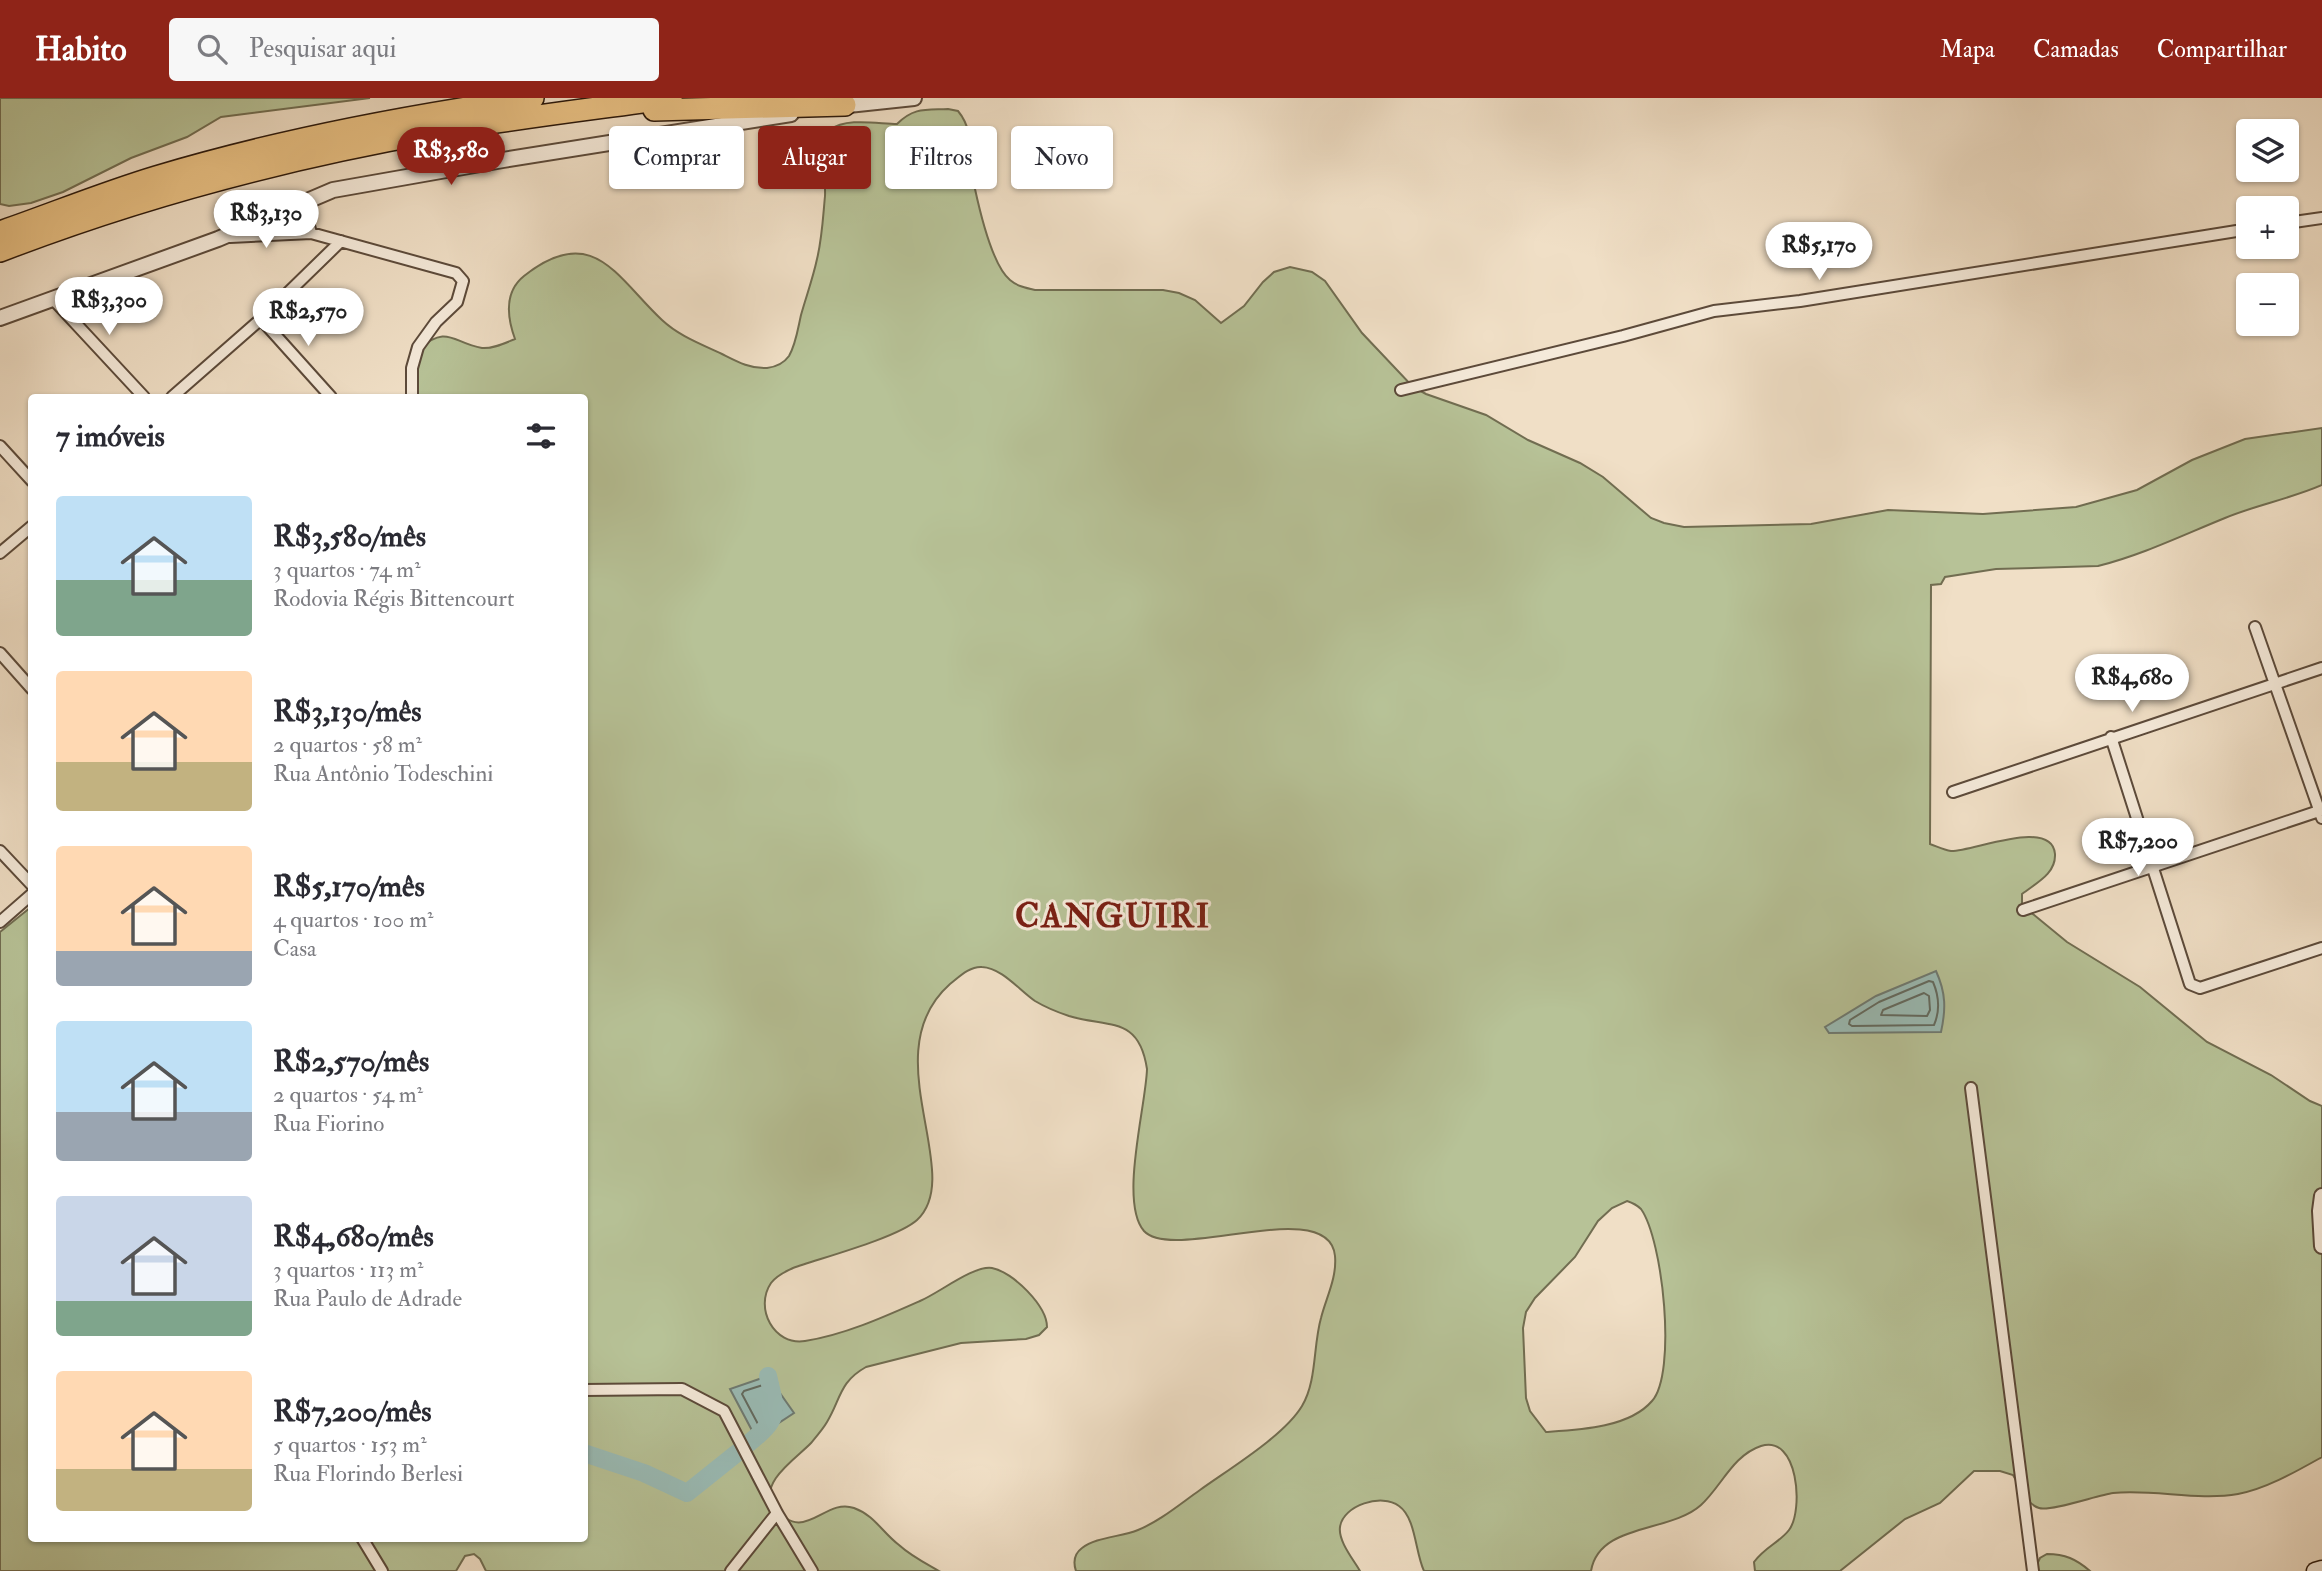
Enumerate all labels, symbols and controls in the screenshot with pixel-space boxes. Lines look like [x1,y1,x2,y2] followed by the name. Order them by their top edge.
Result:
[169,18,659,81] search box
[35,29,127,70] text: Habito
[193,30,231,68] icon: search
[249,33,396,65] text: Pesquisar aqui
[1940,34,1995,65] text: Mapa
[2033,34,2119,65] text: Camadas
[2157,34,2287,65] text: Compartilhar
[2236,119,2299,336] map controls
[2236,119,2299,182] button: layers
[609,126,744,189] chip: Comprar
[758,126,871,189] chip: Alugar
[885,126,997,189] chip: Filtros
[1011,126,1113,189] chip: Novo
[386,127,516,187] pin: R$3,580
[413,135,489,164] text: R$3,580
[201,190,331,250] pin: R$3,130
[2236,196,2299,259] button: +
[230,198,302,227] text: R$3,130
[1754,222,1884,282] pin: R$5,170
[1781,230,1857,259] text: R$5,170
[2236,273,2299,336] button: −
[44,278,174,337] pin: R$3,300
[71,285,147,314] text: R$3,300
[243,288,373,348] pin: R$2,570
[269,296,347,325] text: R$2,570
[522,417,560,455] icon: filters
[56,418,165,455] text: 7 imóveis
[273,518,426,555] text: R$3,580/mês
[112,524,196,608] icon: home
[273,555,421,584] text: 3 quartos · 74 m²
[273,584,514,613] text: Rodovia Régis Bittencourt
[2067,654,2197,714] pin: R$4,680
[2091,662,2173,691] text: R$4,680
[273,693,422,730] text: R$3,130/mês
[112,699,196,783] icon: home
[273,730,422,759] text: 2 quartos · 58 m²
[273,759,493,788] text: Rua Antônio Todeschini
[2073,818,2203,878] pin: R$7,200
[2098,826,2178,855] text: R$7,200
[273,868,425,905] text: R$5,170/mês
[112,874,196,958] icon: home
[1015,896,1211,937] district label: CANGUIRI
[273,905,434,934] text: 4 quartos · 100 m²
[273,934,317,963] text: Casa
[273,1043,429,1080] text: R$2,570/mês
[112,1049,196,1133] icon: home
[273,1080,423,1109] text: 2 quartos · 54 m²
[273,1109,384,1138] text: Rua Fiorino
[273,1218,434,1255] text: R$4,680/mês
[112,1224,196,1308] icon: home
[273,1255,424,1284] text: 3 quartos · 113 m²
[273,1284,462,1313] text: Rua Paulo de Adrade
[273,1393,432,1430] text: R$7,200/mês
[112,1399,196,1483] icon: home
[273,1430,427,1459] text: 5 quartos · 153 m²
[273,1459,463,1488] text: Rua Florindo Berlesi

